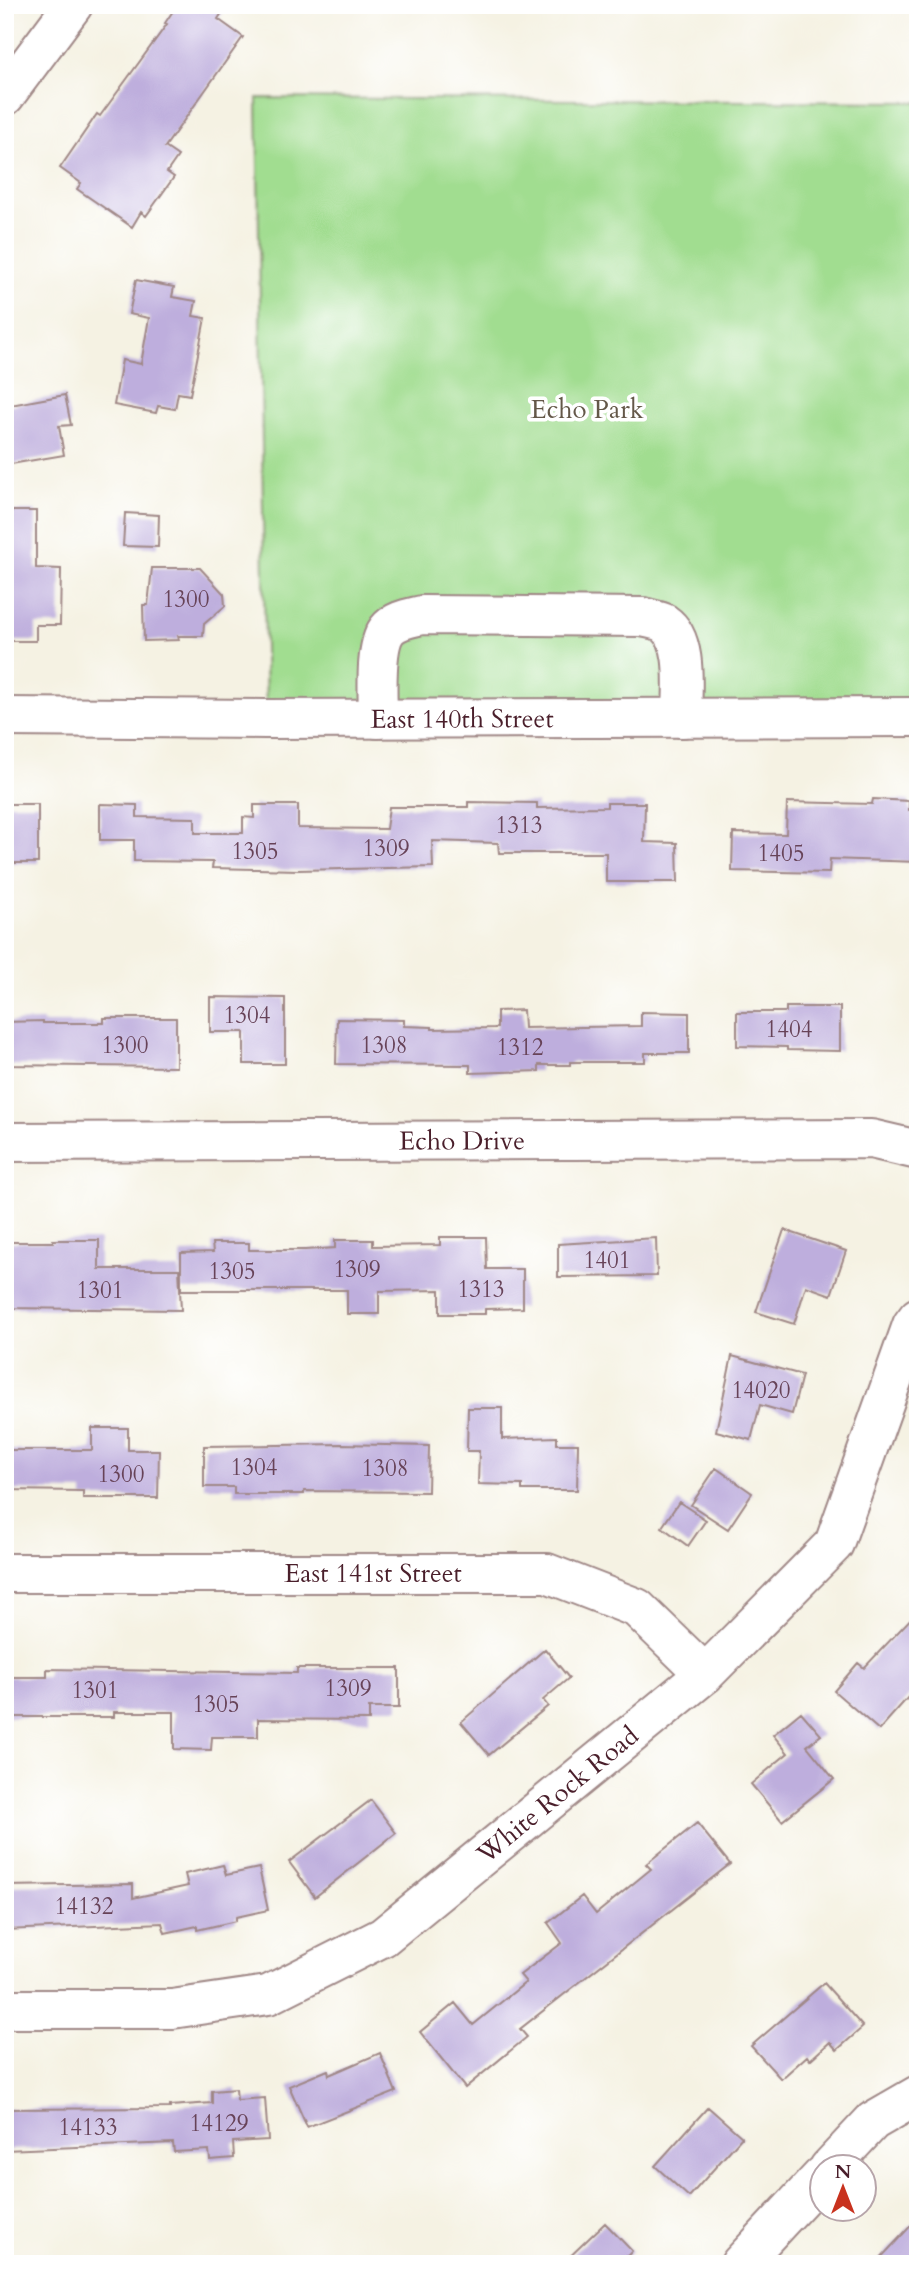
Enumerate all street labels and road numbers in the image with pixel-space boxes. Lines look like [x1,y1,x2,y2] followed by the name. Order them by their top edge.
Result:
[370,701,554,736] street label: East 140th Street
[399,1123,525,1158] street label: Echo Drive
[284,1556,462,1591] street label: East 141st Street
[468,1718,646,1872] street label: White Rock Road

